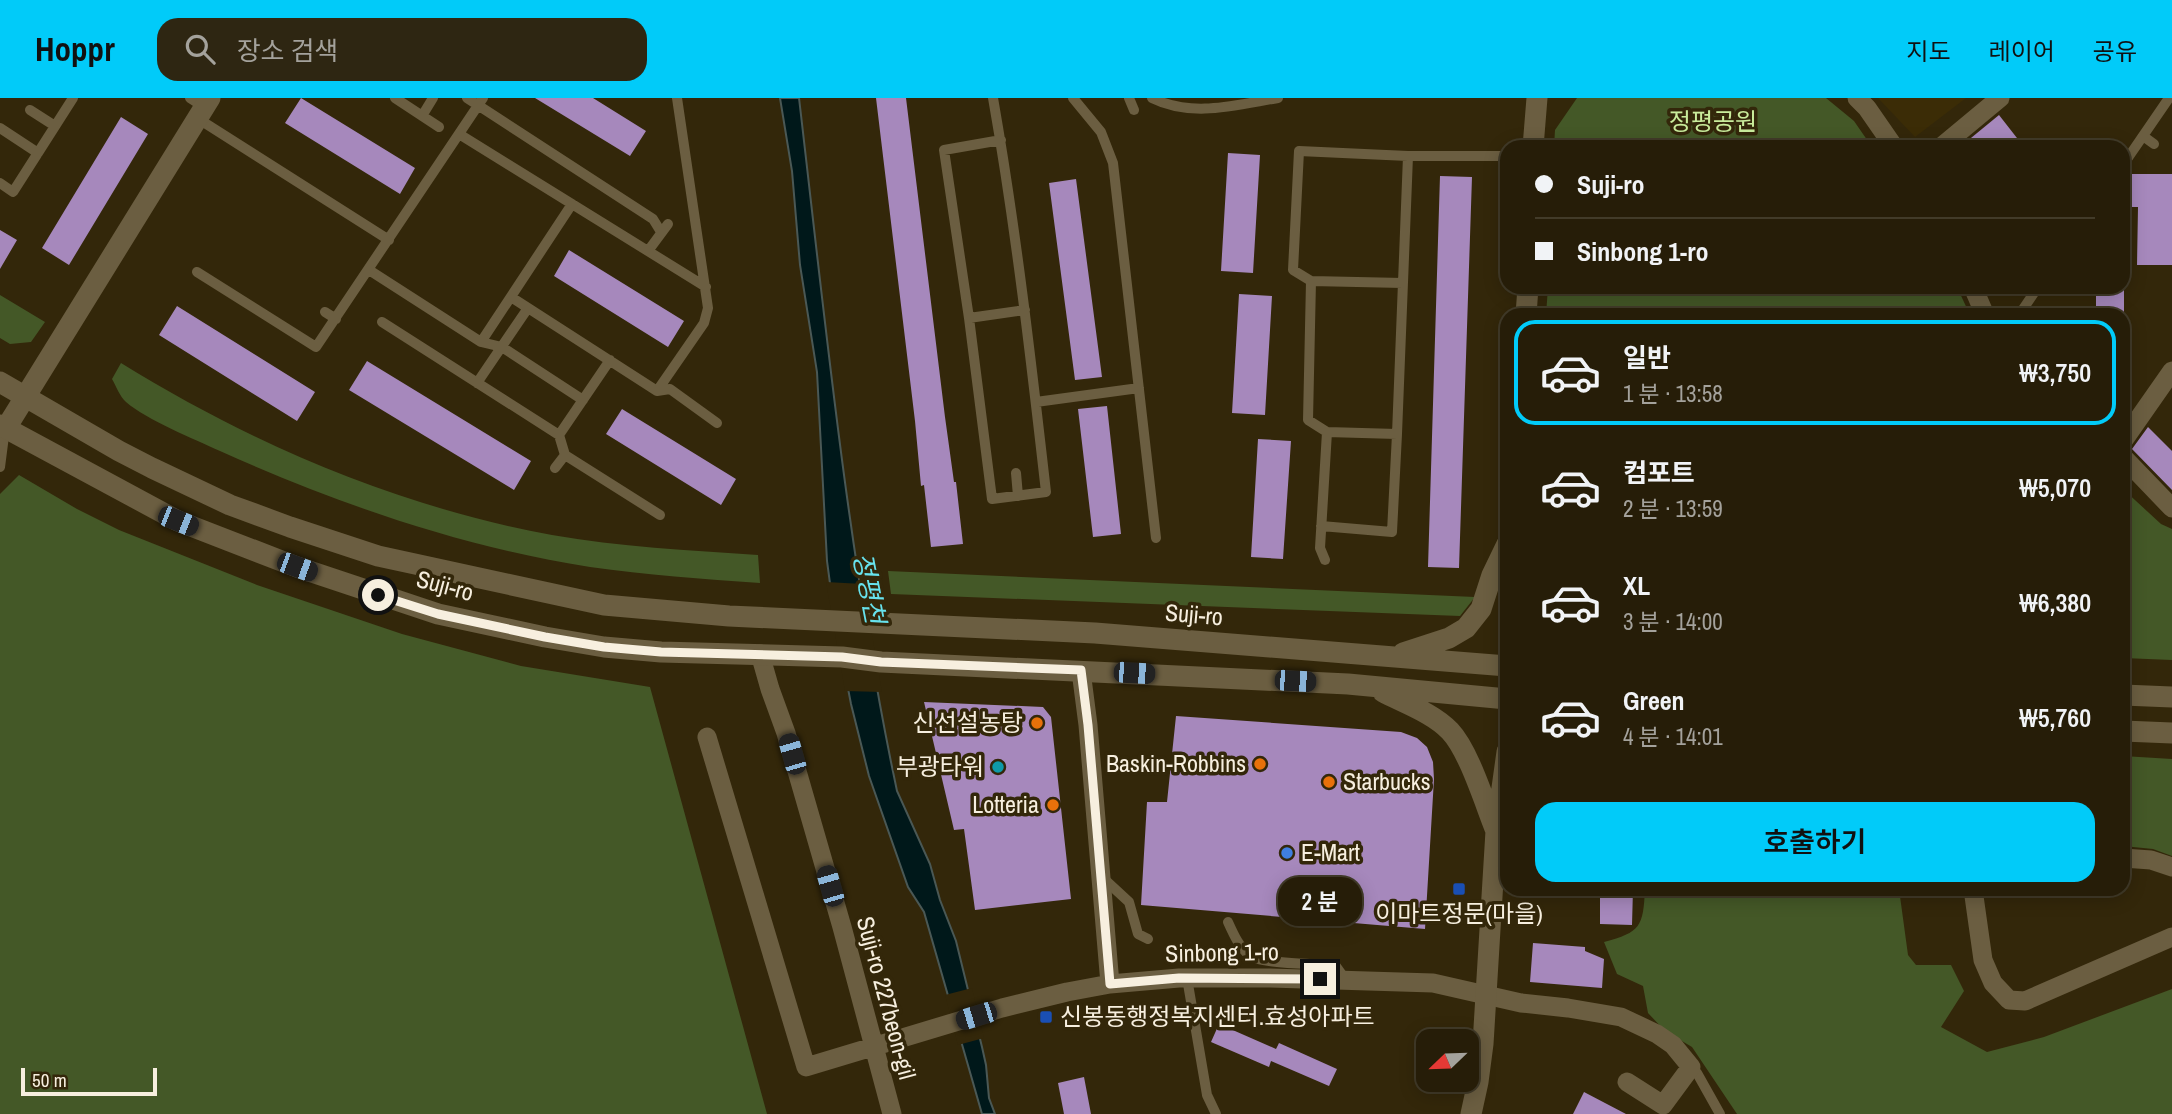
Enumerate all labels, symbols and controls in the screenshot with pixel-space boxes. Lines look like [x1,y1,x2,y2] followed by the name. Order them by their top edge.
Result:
[157,18,647,81] search box
[35,27,115,71] text: Hoppr
[181,30,219,68] icon: search
[237,33,338,68] text: 장소 검색
[1906,35,1951,67] text: 지도
[1989,35,2055,67] text: 레이어
[2093,35,2137,67] text: 공유
[1669,105,1757,137] park label: 정평공원
[1577,167,1645,202] text: Suji-ro
[1577,234,1708,269] text: Sinbong 1-ro
[1623,340,1671,375] text: 일반
[1539,341,1602,404] icon: car
[2019,355,2091,390] text: ₩3,750
[1623,378,1723,409] text: 1 분 · 13:58
[1623,455,1695,490] text: 컴포트
[1539,456,1602,519] icon: car
[2019,470,2091,505] text: ₩5,070
[1623,493,1723,524] text: 2 분 · 13:59
[155,503,202,539] car
[845,549,894,629] water label: 정평천
[274,550,321,584] car
[413,562,477,608] street label: Suji-ro
[1623,568,1650,603] text: XL
[1539,571,1602,634] icon: car
[362,579,394,611] route start
[2019,585,2091,620] text: ₩6,380
[1164,596,1224,632] street label: Suji-ro
[1623,606,1723,637] text: 3 분 · 14:00
[1113,661,1156,685] car
[1274,669,1317,693] car
[1623,683,1685,718] text: Green
[1539,686,1602,749] icon: car
[2019,700,2091,735] text: ₩5,760
[913,706,1023,738] place label: 신선설농탕
[1029,715,1045,731] marker: 신선설농탕
[1623,721,1723,752] text: 4 분 · 14:01
[777,731,808,777] car
[1106,747,1246,779] place label: Baskin-Robbins
[896,750,984,782] place label: 부광타워
[1252,756,1268,772] marker: Baskin-Robbins
[990,759,1006,775] marker: 부광타워
[1343,765,1431,797] place label: Starbucks
[1321,774,1337,790] marker: Starbucks
[972,788,1039,820] place label: Lotteria
[1045,797,1061,813] marker: Lotteria
[1535,802,2095,882] button: 호출하기
[1301,836,1361,868] place label: E-Mart
[1279,845,1295,861] marker: E-Mart
[815,863,846,909] car
[1278,878,1362,926] callout: 2 분
[1451,881,1467,897] marker: 이마트정문(마을)
[1302,886,1338,917] text: 2 분
[1375,897,1543,929] place label: 이마트정문(마을)
[850,913,924,1083] street label: Suji-ro 227beon-gil
[1165,935,1279,969] street label: Sinbong 1-ro
[1304,963,1336,995] route end
[953,1000,1000,1032] car
[1060,1000,1375,1032] place label: 신봉동행정복지센터.효성아파트
[1038,1009,1054,1025] marker: 신봉동행정복지센터.효성아파트
[1416,1029,1479,1092] north arrow
[1416,1029,1479,1092] map controls
[21,1065,158,1097] scale bar
[32,1067,67,1093] text: 50 m

